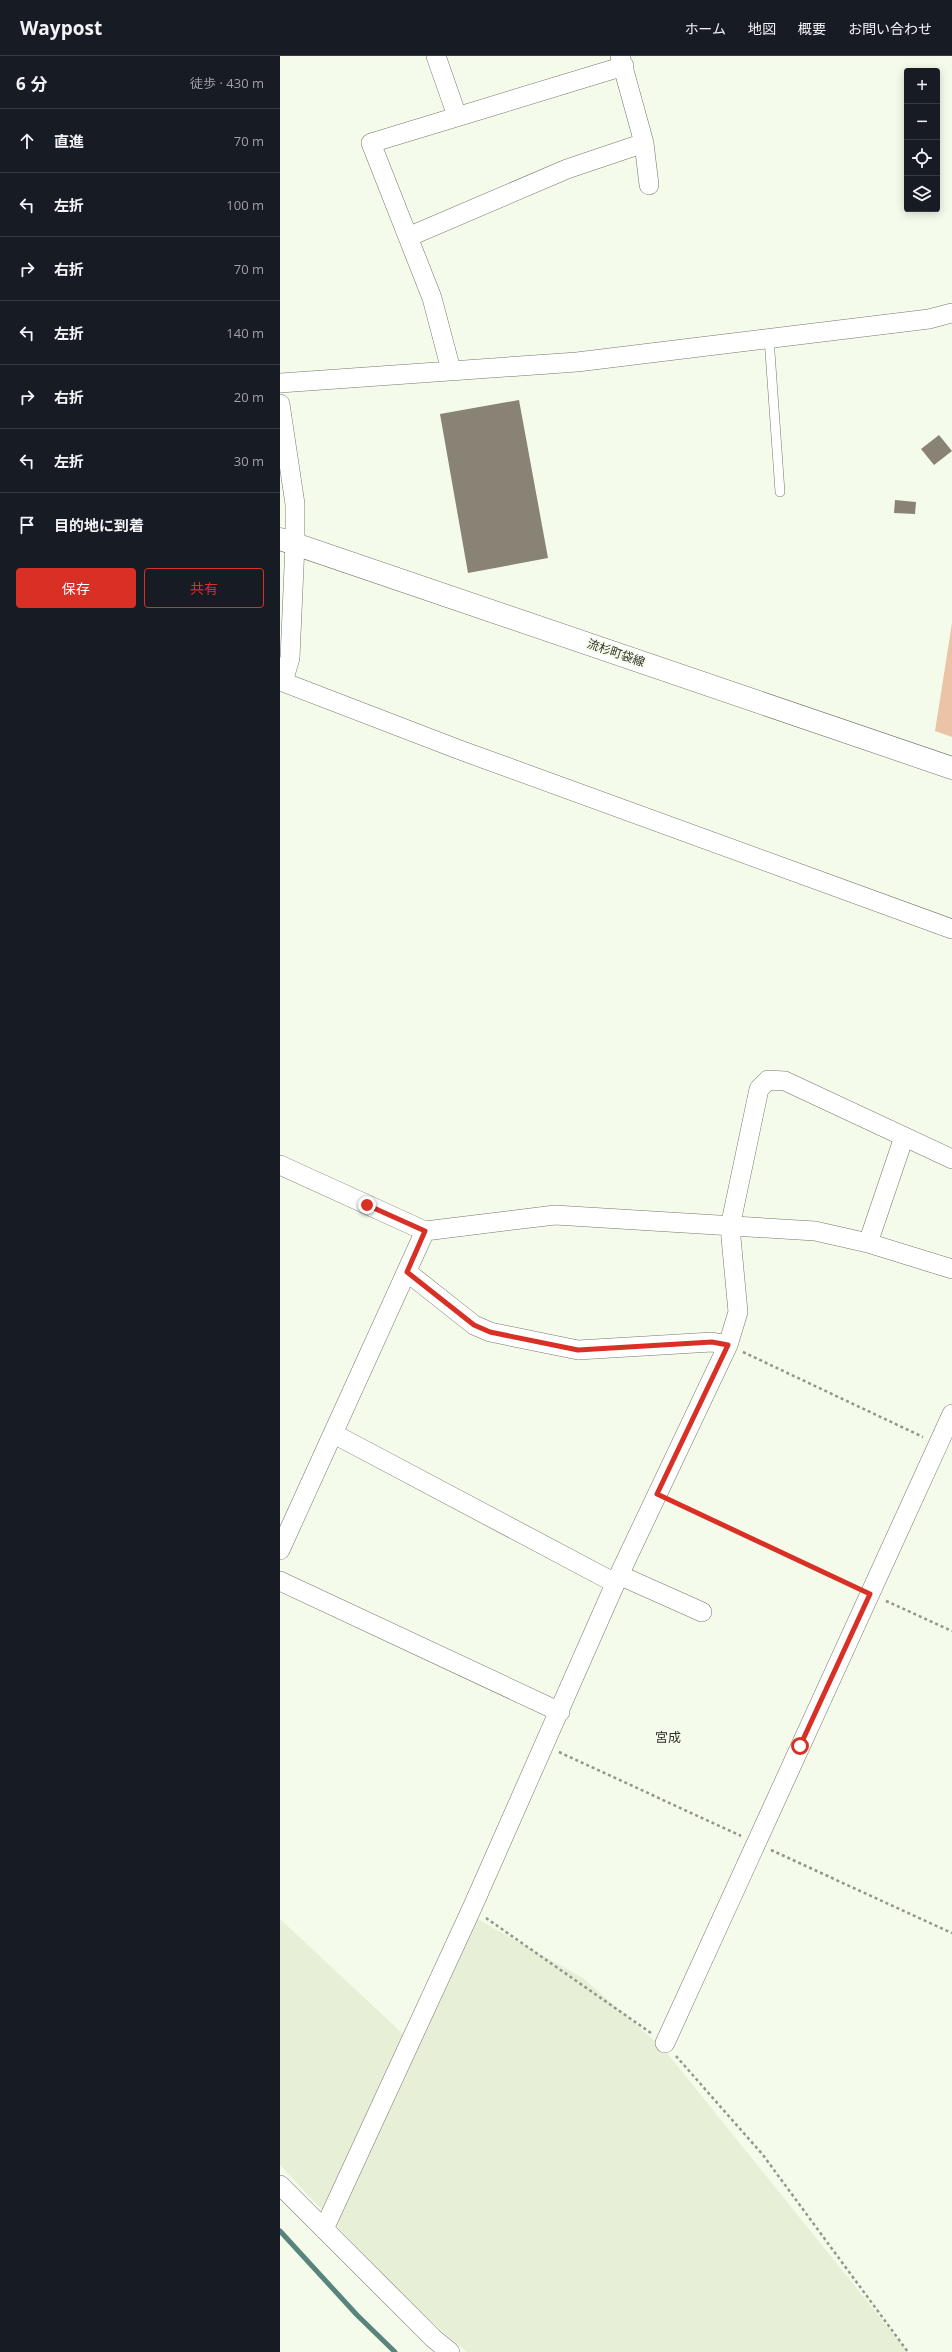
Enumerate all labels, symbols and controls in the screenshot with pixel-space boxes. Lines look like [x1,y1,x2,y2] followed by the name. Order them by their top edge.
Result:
[20,15,102,41] text: Waypost
[684,19,726,38] text: ホーム
[748,19,776,38] text: 地図
[798,19,826,38] text: 概要
[848,19,932,38] text: お問い合わせ
[904,68,940,212] map controls
[904,68,940,104] button: +
[16,72,47,95] text: 6 分
[190,74,264,92] text: 徒歩 · 430 m
[904,104,940,140] button: −
[16,130,38,152] icon: ahead
[54,131,84,151] text: 直進
[234,132,264,150] text: 70 m
[904,140,940,176] button: locate
[904,176,940,212] button: layers
[16,194,38,216] icon: left
[54,195,84,215] text: 左折
[226,196,264,214] text: 100 m
[16,258,38,280] icon: right
[54,259,84,279] text: 右折
[234,260,264,278] text: 70 m
[16,322,38,344] icon: left
[54,323,84,343] text: 左折
[226,324,264,342] text: 140 m
[16,386,38,408] icon: right
[54,387,84,407] text: 右折
[234,388,264,406] text: 20 m
[16,450,38,472] icon: left
[54,451,84,471] text: 左折
[234,452,264,470] text: 30 m
[16,514,38,536] icon: arrive
[54,515,144,535] text: 目的地に到着
[16,568,136,608] button: 保存
[144,568,264,608] button: 共有
[585,635,647,670] street label: 流杉町袋線
[358,1196,376,1214] route end
[655,1728,681,1746] district label: 宮成
[791,1737,809,1755] route start

